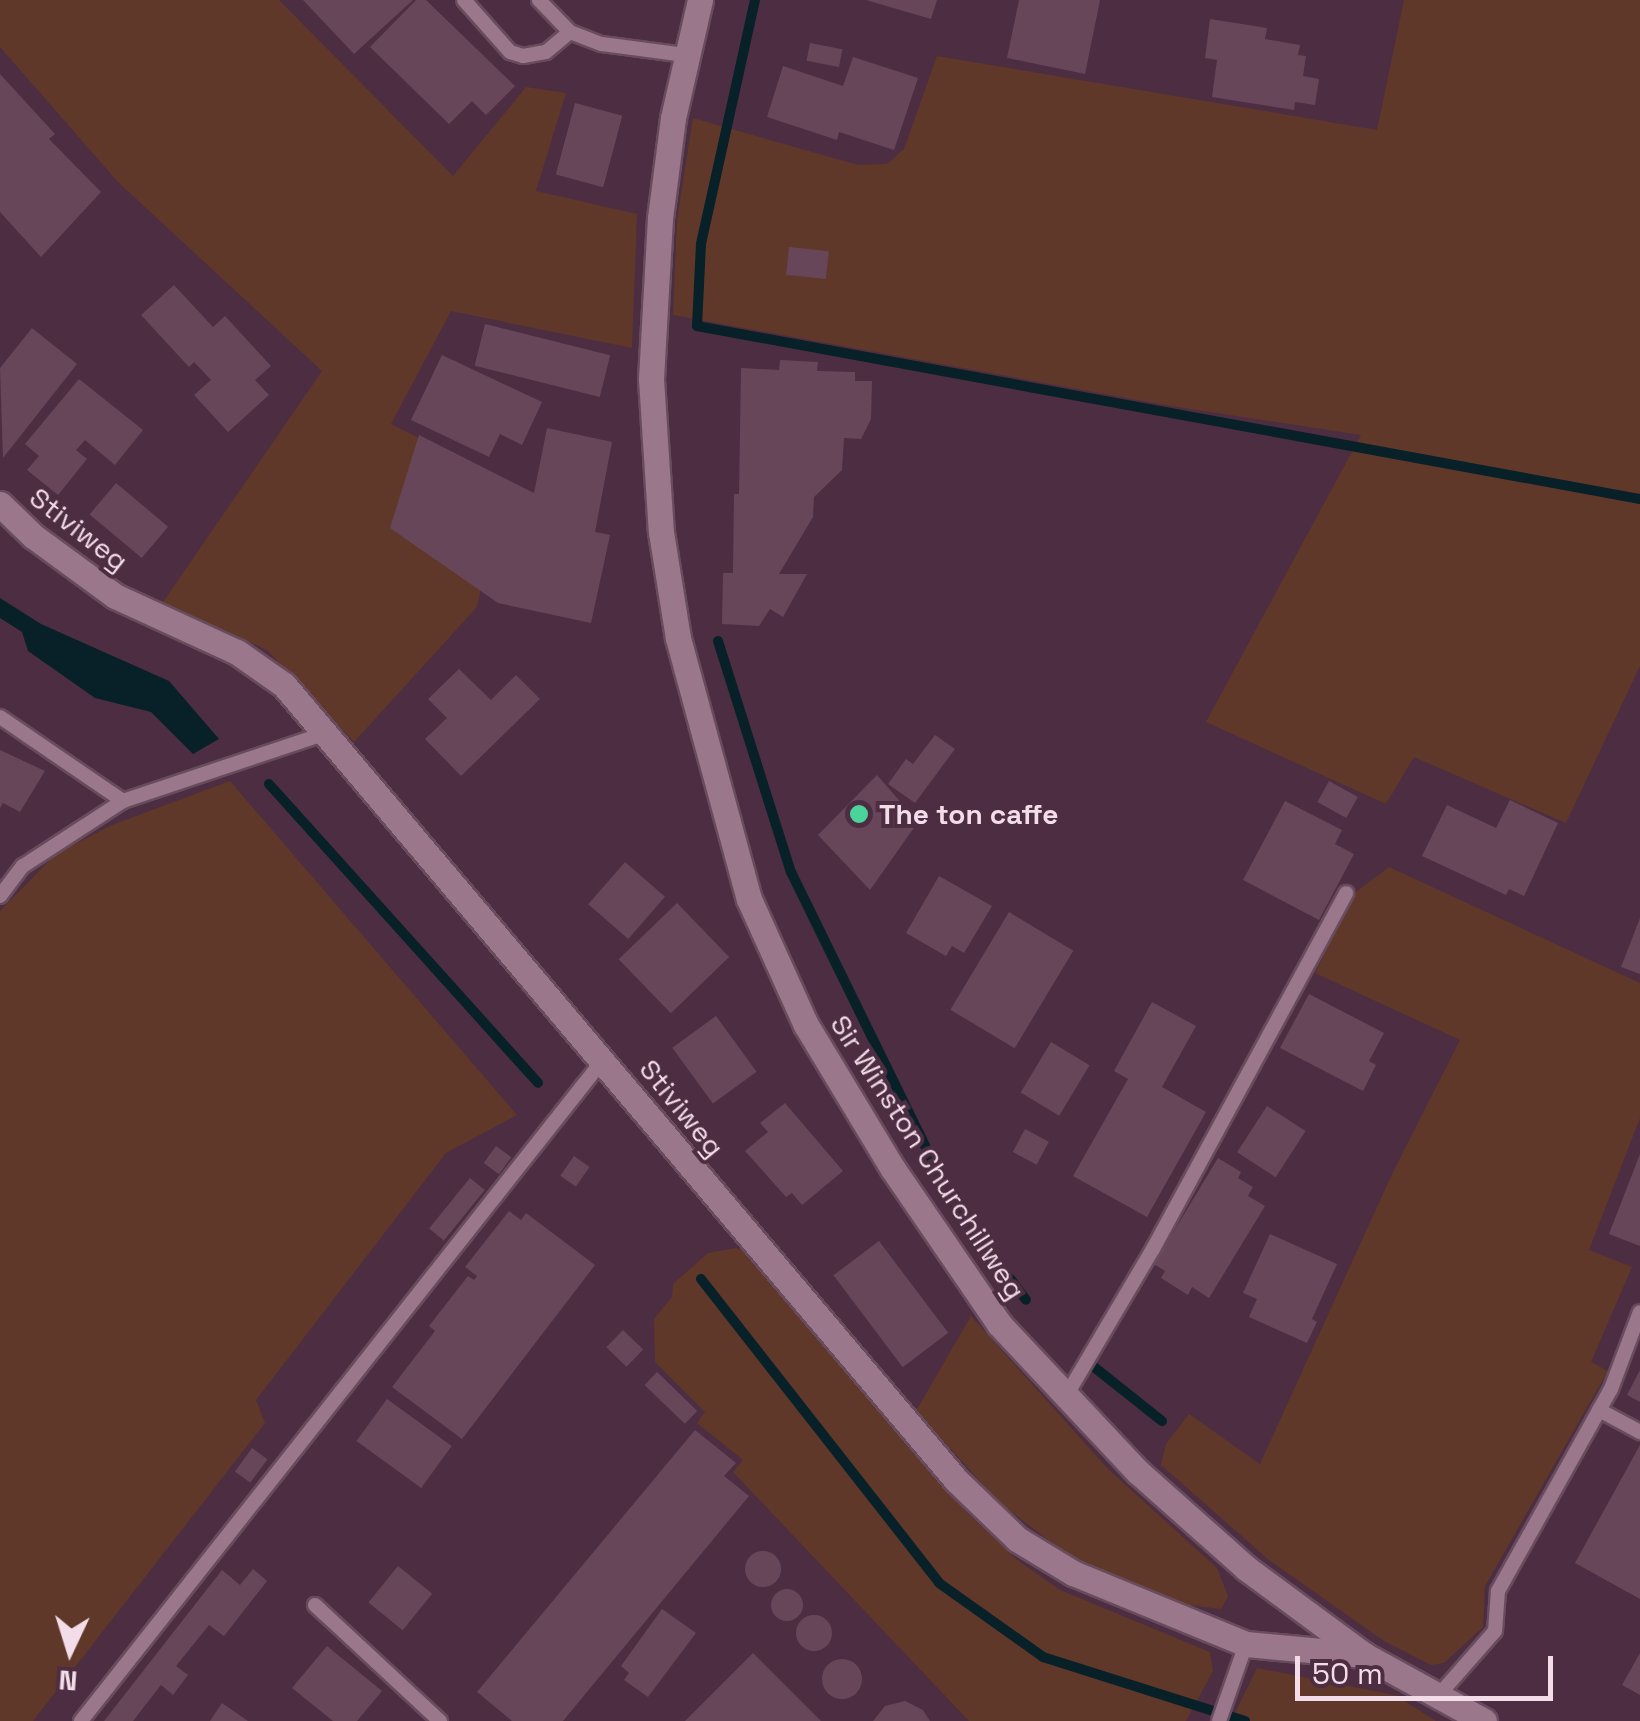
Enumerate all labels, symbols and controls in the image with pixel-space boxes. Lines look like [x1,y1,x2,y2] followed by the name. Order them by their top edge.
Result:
[23,480,135,578] street label: Stiviweg
[879,797,1058,831] place label: The ton caffe
[848,803,870,825] marker: The ton caffe
[823,1009,1033,1305] street label: Sir Winston Churchillweg
[633,1053,731,1163] street label: Stiviweg
[20,1601,120,1701] north arrow
[1300,1636,1558,1698] scale bar
[1312,1654,1383,1693] text: 50 m
[57,1662,79,1700] text: N

